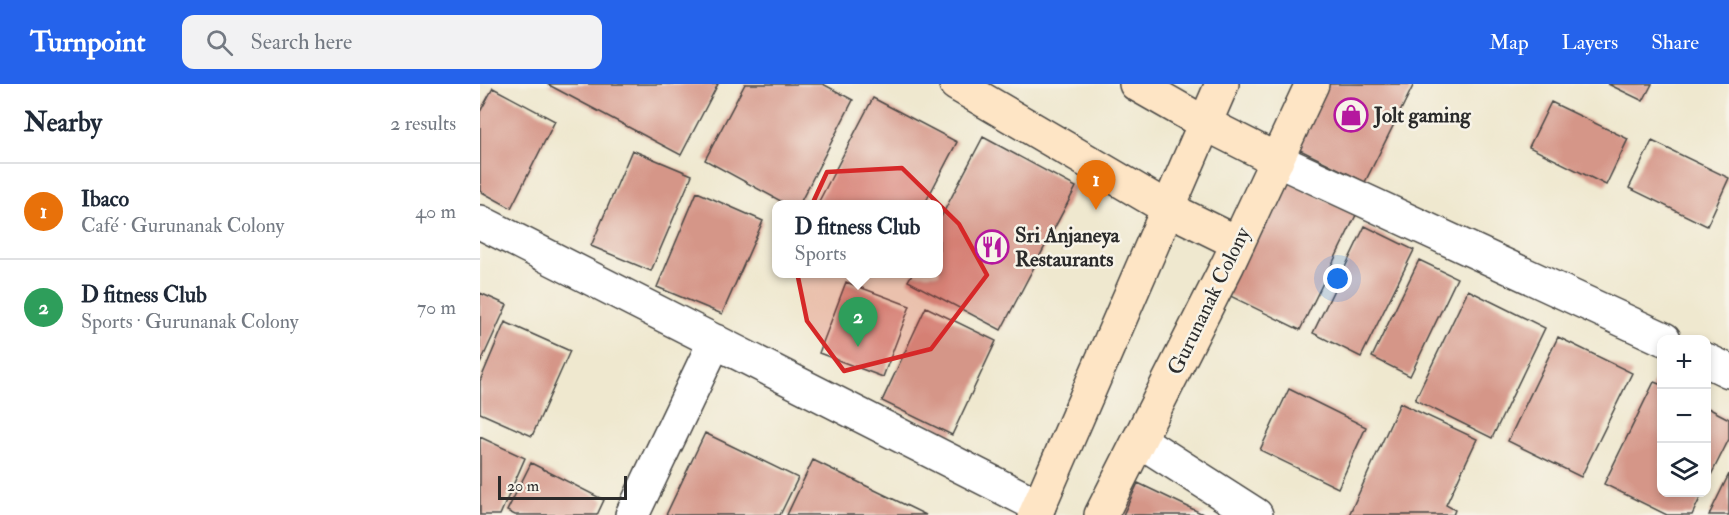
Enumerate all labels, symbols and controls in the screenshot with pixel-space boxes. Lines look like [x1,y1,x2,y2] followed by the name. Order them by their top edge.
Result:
[182,15,602,69] search box
[30,25,146,60] text: Turnpoint
[203,26,236,59] icon: search
[251,28,352,56] text: Search here
[1489,29,1529,56] text: Map
[1562,29,1618,56] text: Layers
[1651,29,1699,56] text: Share
[1333,97,1369,133] shop icon: Jolt gaming
[1373,102,1471,129] place label: Jolt gaming
[24,107,102,139] text: Nearby
[390,111,456,136] text: 2 results
[1076,160,1116,210] pin: 1
[81,185,129,213] text: Ibaco
[40,199,47,224] text: 1
[415,199,456,224] text: 40 m
[772,200,943,278] popup
[81,213,284,238] text: Café · Gurunanak Colony
[795,213,920,241] text: D fitness Club
[1015,222,1121,273] place label: Sri Anjaneya Restaurants
[1162,222,1257,379] street label: Gurunanak Colony
[974,229,1010,265] restaurant icon: Sri Anjaneya Restaurants
[795,241,846,266] text: Sports
[1323,264,1352,293] your location
[81,281,207,309] text: D fitness Club
[38,295,49,320] text: 2
[417,295,456,320] text: 70 m
[838,298,878,347] pin: 2
[81,309,299,334] text: Sports · Gurunanak Colony
[1657,335,1711,497] map controls
[1657,335,1711,389] button: +
[1657,389,1711,443] button: −
[1657,443,1711,497] button: layers
[498,473,627,500] scale bar
[507,476,539,496] text: 20 m

